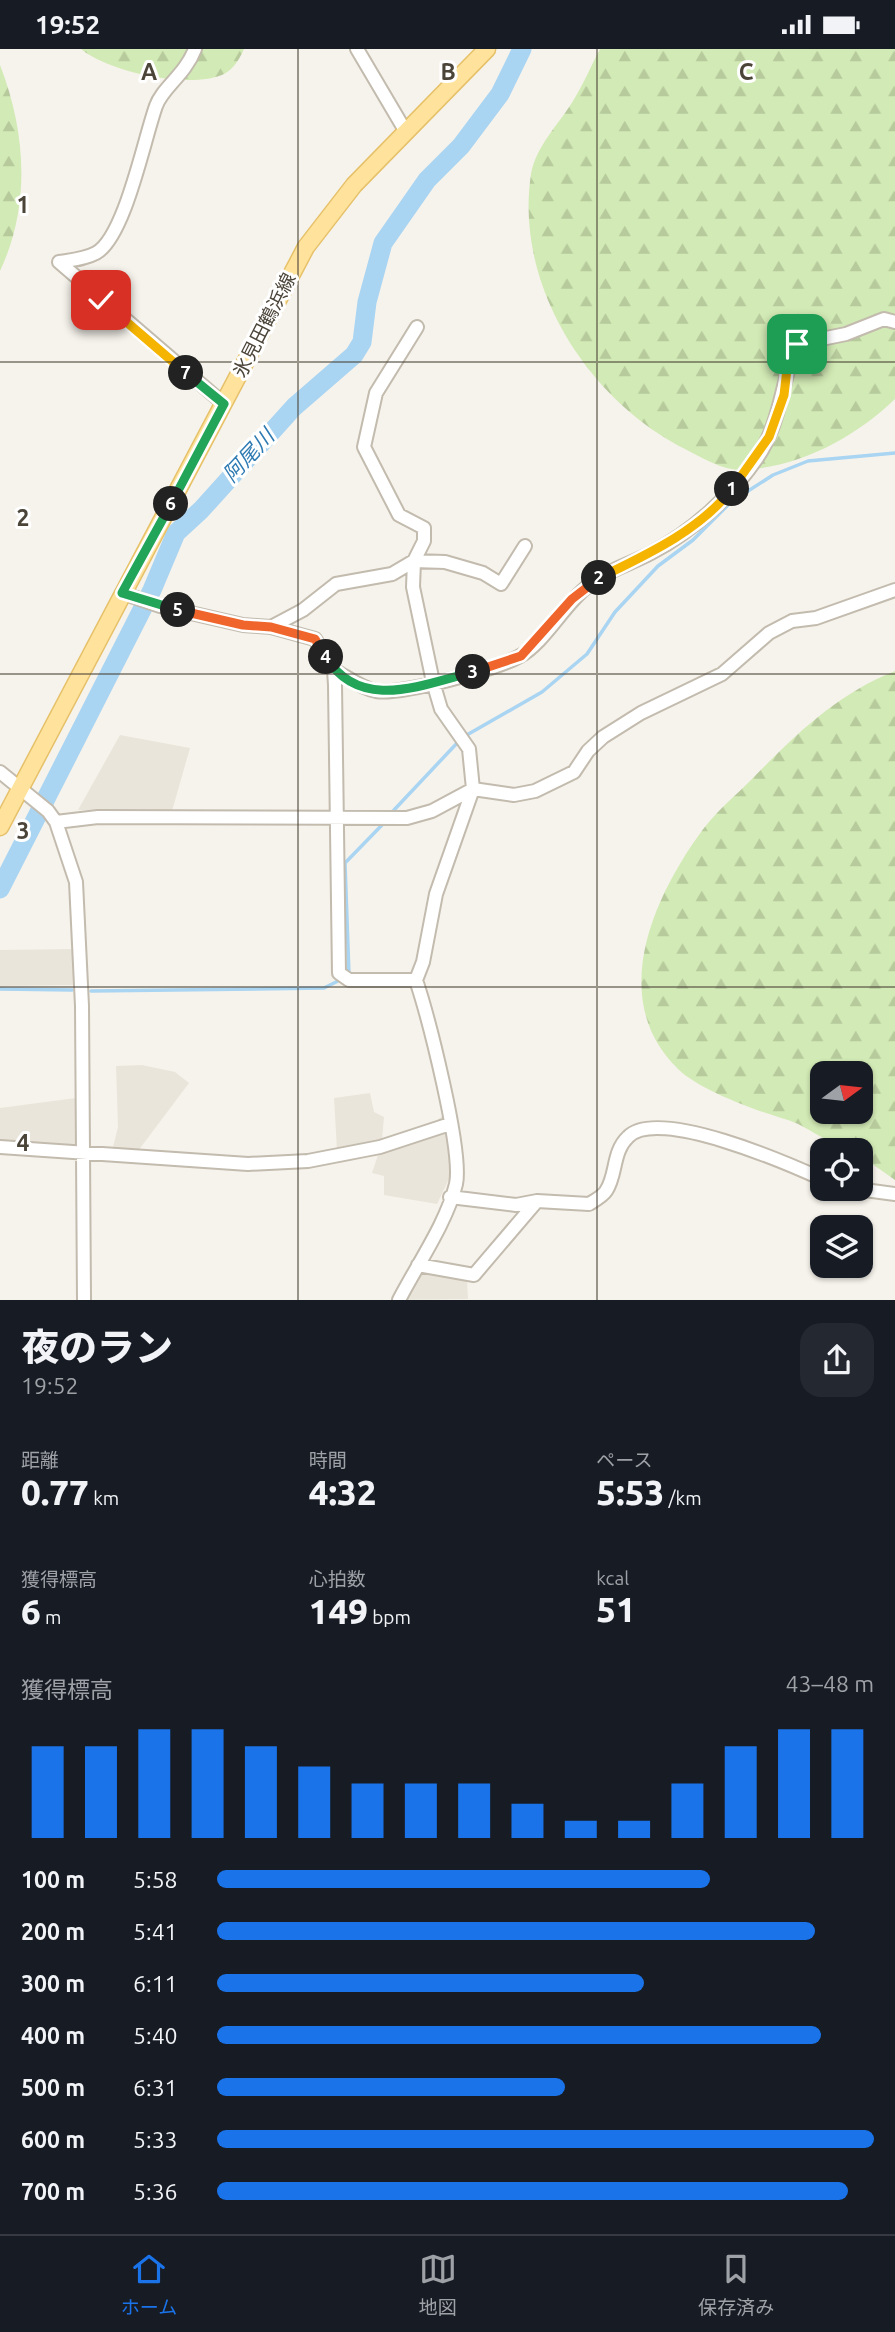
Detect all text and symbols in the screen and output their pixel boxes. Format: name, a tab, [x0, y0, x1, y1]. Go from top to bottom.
text: 19:52	[35, 10, 100, 39]
text: A	[141, 59, 157, 84]
text: B	[440, 59, 456, 84]
text: C	[739, 59, 754, 84]
text: 1	[17, 192, 29, 217]
street label: 氷見田鶴浜線	[228, 269, 300, 381]
pin	[71, 270, 131, 330]
icon: check	[82, 281, 120, 319]
pin	[767, 314, 827, 374]
icon: arrive	[778, 325, 816, 363]
pin: 7	[168, 355, 204, 391]
text: 7	[180, 361, 191, 383]
water label: 阿尾川	[218, 422, 280, 486]
pin: 1	[714, 471, 750, 507]
text: 1	[726, 477, 737, 499]
pin: 6	[154, 487, 188, 521]
text: 6	[165, 492, 176, 514]
text: 2	[17, 505, 29, 530]
pin: 2	[582, 561, 616, 595]
text: 2	[593, 566, 604, 588]
pin: 5	[160, 593, 196, 627]
text: 5	[172, 598, 183, 620]
pin: 4	[308, 639, 344, 675]
text: 4	[320, 645, 331, 667]
pin: 3	[456, 655, 490, 689]
text: 3	[467, 660, 478, 682]
text: 3	[17, 818, 29, 843]
north arrow	[810, 1061, 873, 1123]
map controls	[810, 1061, 873, 1278]
text: 4	[17, 1130, 30, 1155]
button: locate	[810, 1138, 873, 1201]
button: layers	[810, 1215, 873, 1278]
button: share	[800, 1323, 874, 1397]
text: 夜のラン	[21, 1326, 173, 1368]
text: 19:52	[21, 1373, 79, 1398]
text: 距離	[21, 1449, 59, 1471]
text: 時間	[309, 1449, 347, 1471]
text: ペース	[596, 1449, 652, 1471]
text: 0.77	[21, 1472, 89, 1512]
text: 4:32	[309, 1472, 377, 1512]
text: 5:53	[596, 1472, 664, 1512]
text: km	[89, 1487, 119, 1509]
text: /km	[664, 1487, 702, 1509]
text: kcal	[596, 1567, 629, 1589]
text: 獲得標高	[21, 1568, 97, 1590]
text: 心拍数	[309, 1568, 366, 1590]
text: 51	[596, 1589, 636, 1629]
text: 6	[21, 1591, 41, 1631]
text: 149	[309, 1591, 368, 1631]
text: m	[41, 1606, 62, 1628]
text: bpm	[368, 1606, 411, 1628]
text: 43–48 m	[786, 1671, 874, 1696]
text: 獲得標高	[21, 1677, 113, 1702]
text: 100 m	[21, 1867, 85, 1892]
text: 5:58	[133, 1867, 178, 1892]
text: 200 m	[21, 1919, 85, 1944]
text: 5:41	[133, 1919, 178, 1944]
text: 300 m	[21, 1971, 85, 1996]
text: 6:11	[133, 1971, 178, 1996]
text: 400 m	[21, 2023, 85, 2048]
text: 5:40	[133, 2023, 178, 2048]
text: 500 m	[21, 2075, 85, 2100]
text: 6:31	[133, 2075, 178, 2100]
text: 600 m	[21, 2127, 85, 2152]
text: 5:33	[133, 2127, 178, 2152]
text: 700 m	[21, 2179, 85, 2204]
text: 5:36	[133, 2179, 178, 2204]
tab: ホーム	[121, 2250, 177, 2319]
tab: 地図	[419, 2250, 457, 2319]
tab: 保存済み	[698, 2250, 774, 2319]

